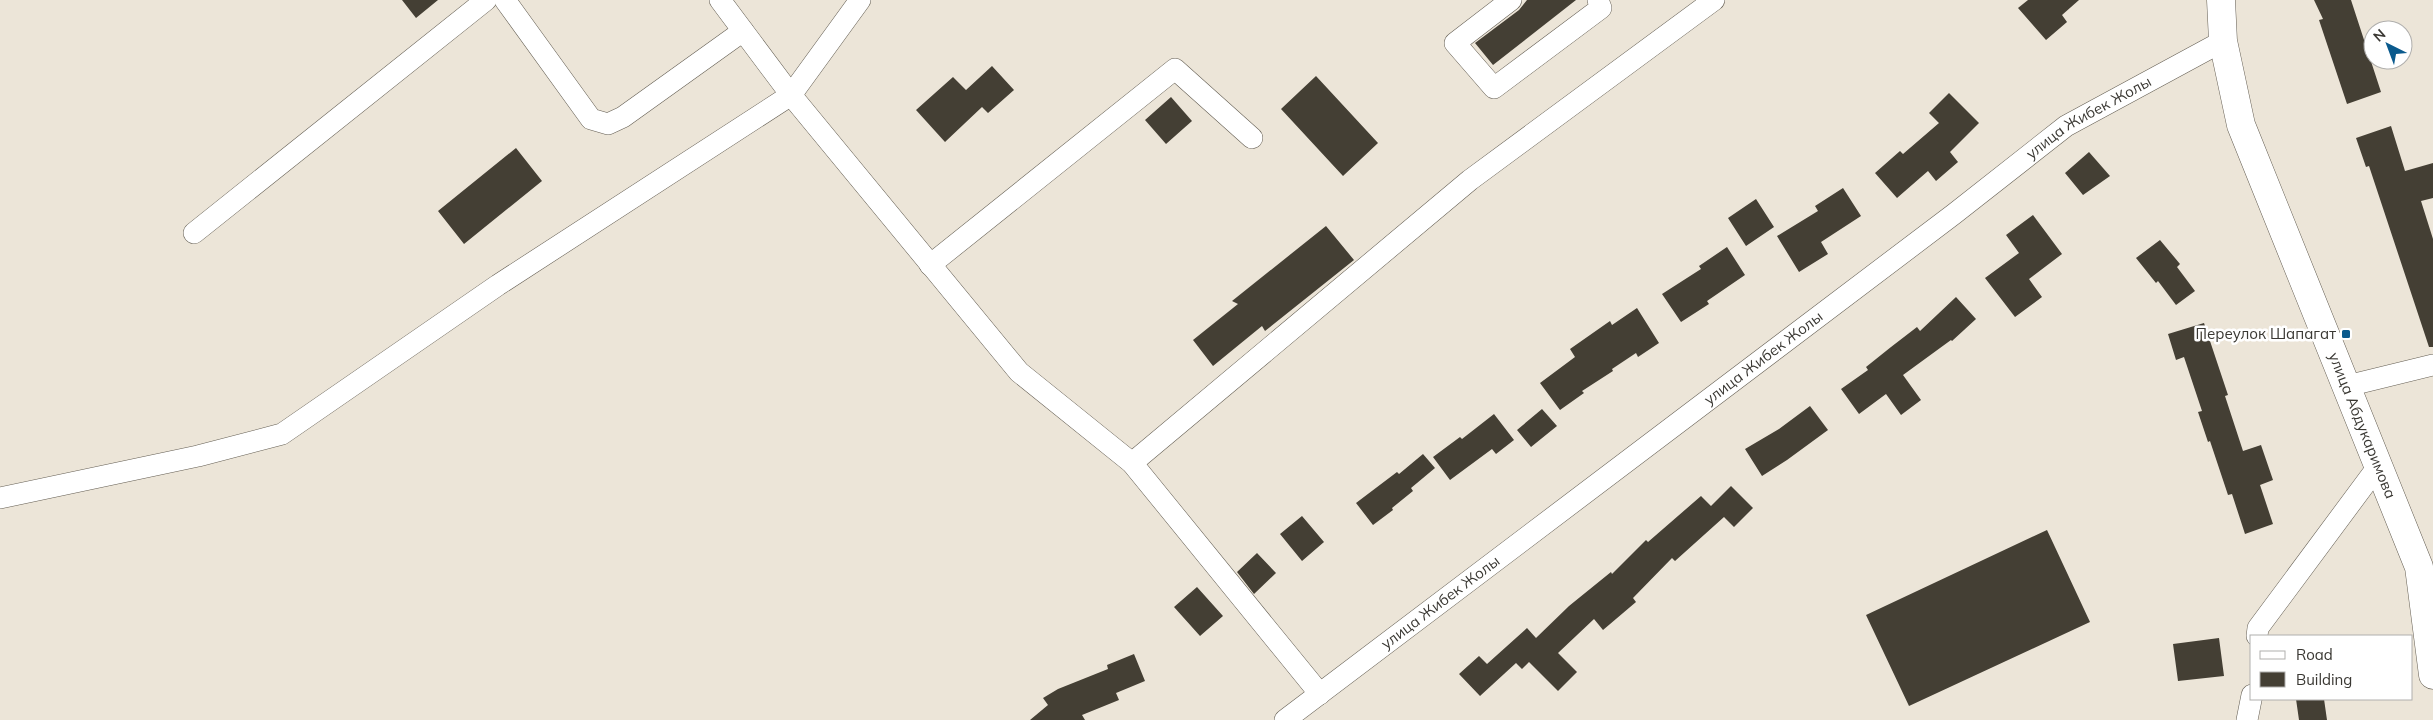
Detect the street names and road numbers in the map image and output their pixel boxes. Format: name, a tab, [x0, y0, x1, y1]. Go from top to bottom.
street label: улица Жибек Жолы	[2022, 72, 2155, 163]
street label: улица Жибек Жолы	[1700, 307, 1826, 409]
street label: улица Абдукаримова	[2325, 349, 2400, 501]
street label: улица Жибек Жолы	[1377, 551, 1503, 653]

